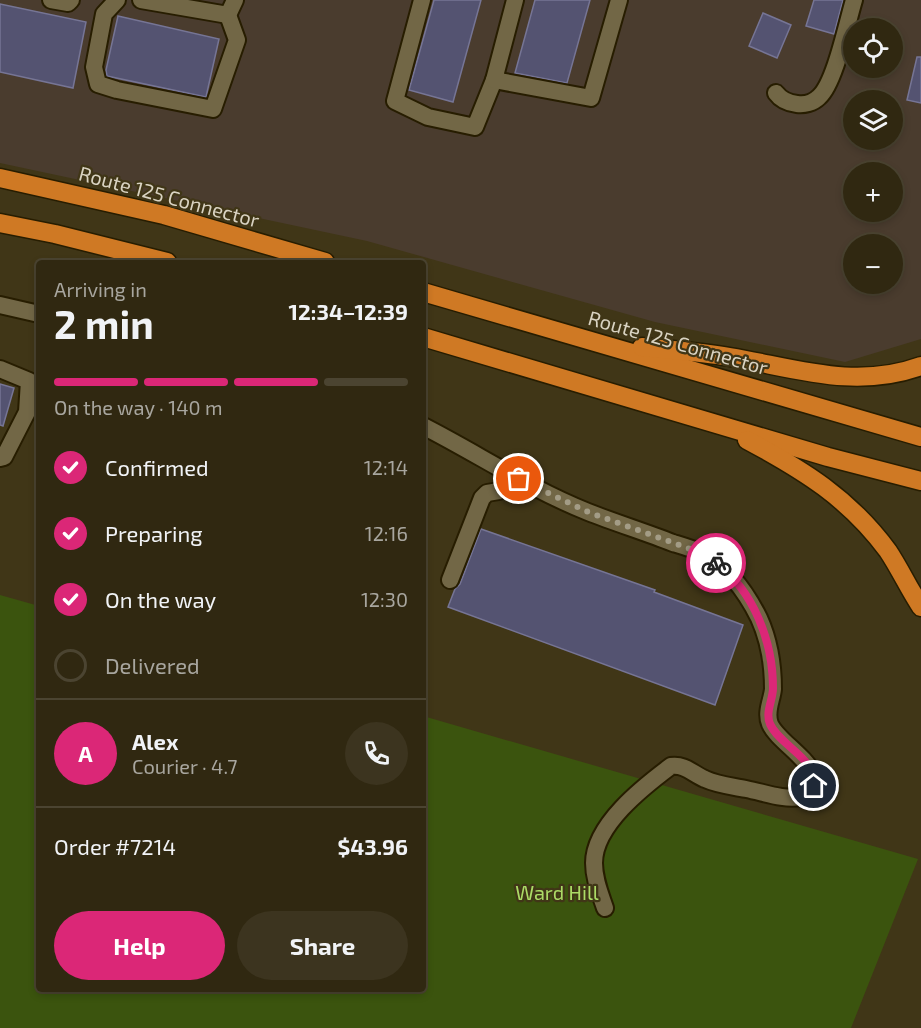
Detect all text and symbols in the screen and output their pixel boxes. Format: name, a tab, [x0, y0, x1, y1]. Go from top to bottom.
map controls	[843, 18, 903, 294]
button: locate	[843, 18, 903, 78]
button: layers	[843, 90, 903, 150]
street label: Route 125 Connector	[76, 160, 262, 232]
button: +	[843, 162, 903, 222]
button: −	[843, 234, 903, 294]
text: Arriving in	[54, 277, 147, 301]
text: 12:34–12:39	[289, 298, 408, 324]
text: 2 min	[54, 300, 154, 347]
street label: Route 125 Connector	[586, 305, 771, 379]
text: On the way · 140 m	[54, 395, 223, 419]
icon: check	[54, 451, 87, 484]
pin	[493, 453, 544, 504]
text: Confirmed	[105, 454, 209, 480]
text: 12:14	[364, 455, 408, 479]
icon: bag	[502, 462, 535, 495]
icon: check	[54, 517, 87, 550]
text: Preparing	[105, 520, 203, 546]
text: 12:16	[365, 521, 408, 545]
courier	[686, 533, 746, 593]
icon: bike	[700, 547, 733, 580]
icon: check	[54, 583, 87, 616]
text: On the way	[105, 586, 216, 612]
text: 12:30	[361, 587, 408, 611]
text: Delivered	[105, 652, 200, 678]
button: phone	[345, 722, 408, 785]
text: Alex	[132, 728, 178, 754]
text: A	[78, 740, 93, 766]
text: Courier · 4.7	[132, 754, 238, 778]
pin	[788, 760, 839, 811]
icon: home	[797, 769, 830, 802]
text: Order #7214	[54, 833, 176, 859]
text: $43.96	[337, 833, 408, 859]
park label: Ward Hill	[515, 880, 599, 904]
button: Help	[54, 911, 225, 980]
button: Share	[237, 911, 408, 980]

